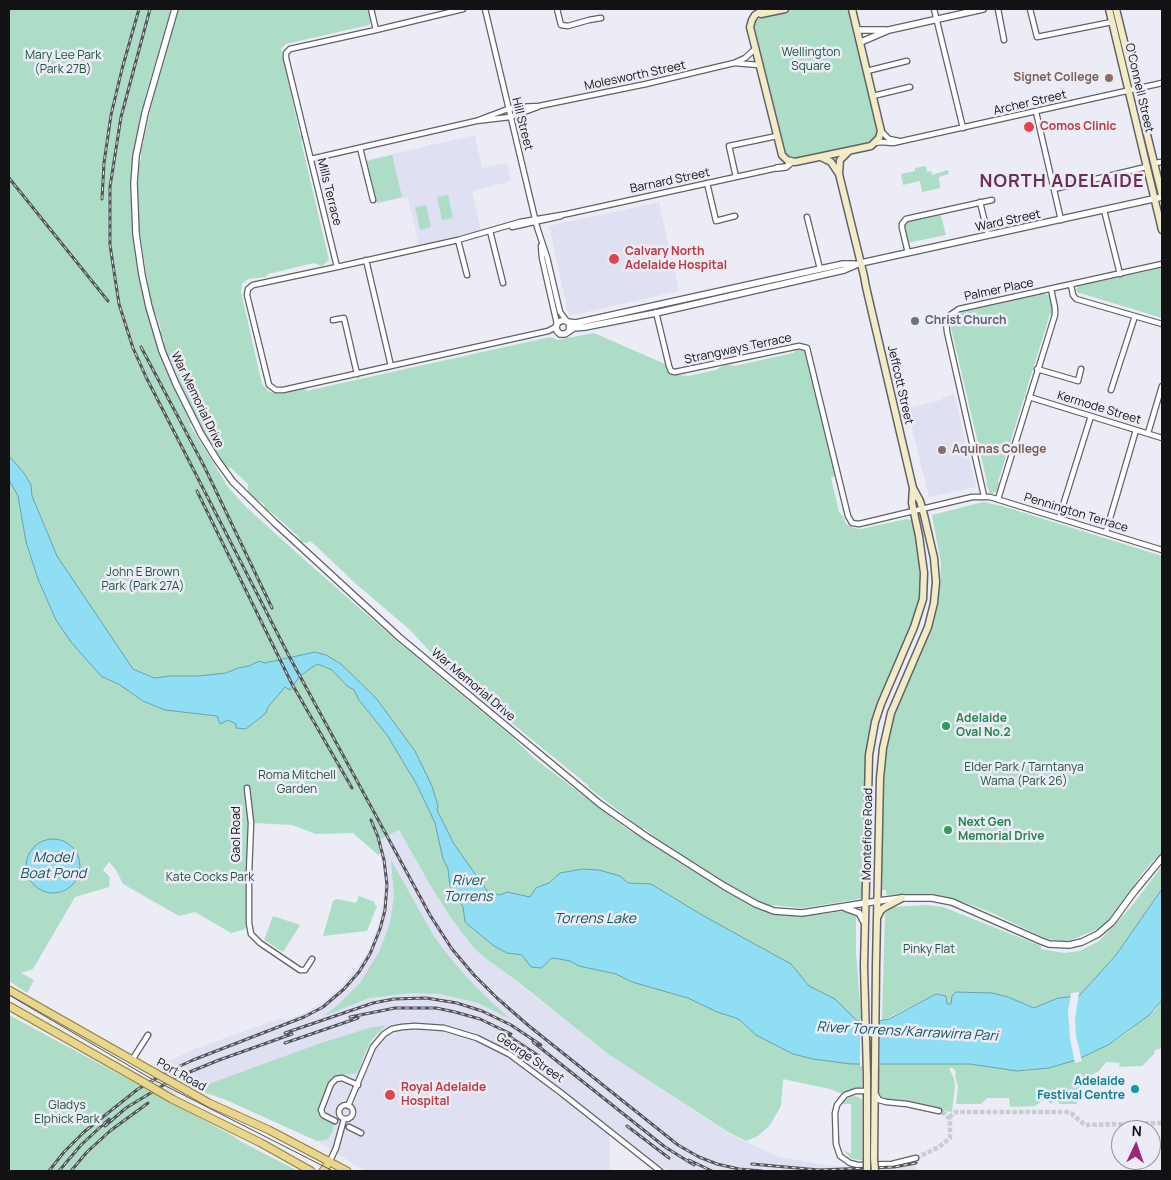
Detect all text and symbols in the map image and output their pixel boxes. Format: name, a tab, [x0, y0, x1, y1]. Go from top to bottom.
street label: O'Connell Street	[1122, 42, 1156, 134]
park label: Wellington Square	[782, 46, 840, 74]
park label: Mary Lee Park (Park 27B)	[25, 49, 101, 77]
street label: Molesworth Street	[583, 58, 687, 94]
place label: Signet College	[1013, 71, 1099, 85]
marker: Signet College	[1103, 72, 1115, 84]
street label: Archer Street	[992, 88, 1068, 118]
street label: Hill Street	[508, 96, 536, 152]
marker: Comos Clinic	[1022, 120, 1036, 134]
place label: Comos Clinic	[1040, 120, 1117, 134]
street label: Mills Terrace	[314, 157, 344, 227]
street label: Barnard Street	[629, 166, 711, 196]
district label: NORTH ADELAIDE	[978, 171, 1146, 193]
street label: Ward Street	[974, 207, 1042, 235]
place label: Calvary North Adelaide Hospital	[625, 245, 727, 273]
marker: Calvary North Adelaide Hospital	[607, 252, 621, 266]
street label: Palmer Place	[963, 276, 1035, 304]
place label: Christ Church	[925, 314, 1007, 328]
marker: Christ Church	[909, 315, 921, 327]
street label: Strangways Terrace	[683, 331, 793, 367]
street label: Jeffcott Street	[884, 344, 916, 426]
street label: War Memorial Drive	[167, 350, 227, 450]
street label: Kermode Street	[1055, 388, 1143, 428]
place label: Aquinas College	[952, 443, 1046, 457]
marker: Aquinas College	[936, 444, 948, 456]
street label: Pennington Terrace	[1022, 490, 1130, 536]
park label: John E Brown Park (Park 27A)	[102, 566, 184, 594]
street label: War Memorial Drive	[428, 646, 518, 724]
place label: Adelaide Oval No.2	[956, 712, 1011, 740]
marker: Adelaide Oval No.2	[940, 720, 952, 732]
park label: Elder Park / Tarntanya Wama (Park 26)	[964, 761, 1084, 789]
park label: Roma Mitchell Garden	[258, 769, 336, 797]
street label: Montefiore Road	[860, 788, 876, 880]
street label: Gaol Road	[230, 806, 244, 862]
place label: Next Gen Memorial Drive	[958, 816, 1044, 844]
marker: Next Gen Memorial Drive	[942, 824, 954, 836]
water label: Model Boat Pond	[20, 850, 86, 882]
park label: Kate Cocks Park	[166, 871, 254, 885]
water label: River Torrens	[443, 873, 493, 906]
water label: Torrens Lake	[554, 911, 636, 927]
park label: Pinky Flat	[903, 943, 955, 957]
water label: River Torrens/Karrawirra Pari	[816, 1019, 998, 1045]
street label: George Street	[493, 1030, 567, 1086]
street label: Port Road	[154, 1056, 208, 1094]
place label: Adelaide Festival Centre	[1037, 1075, 1125, 1103]
place label: Royal Adelaide Hospital	[401, 1081, 486, 1109]
marker: Adelaide Festival Centre	[1129, 1083, 1141, 1095]
marker: Royal Adelaide Hospital	[383, 1088, 397, 1102]
park label: Gladys Elphick Park	[34, 1099, 100, 1127]
north arrow	[1111, 1120, 1161, 1170]
text: N	[1131, 1121, 1142, 1140]

